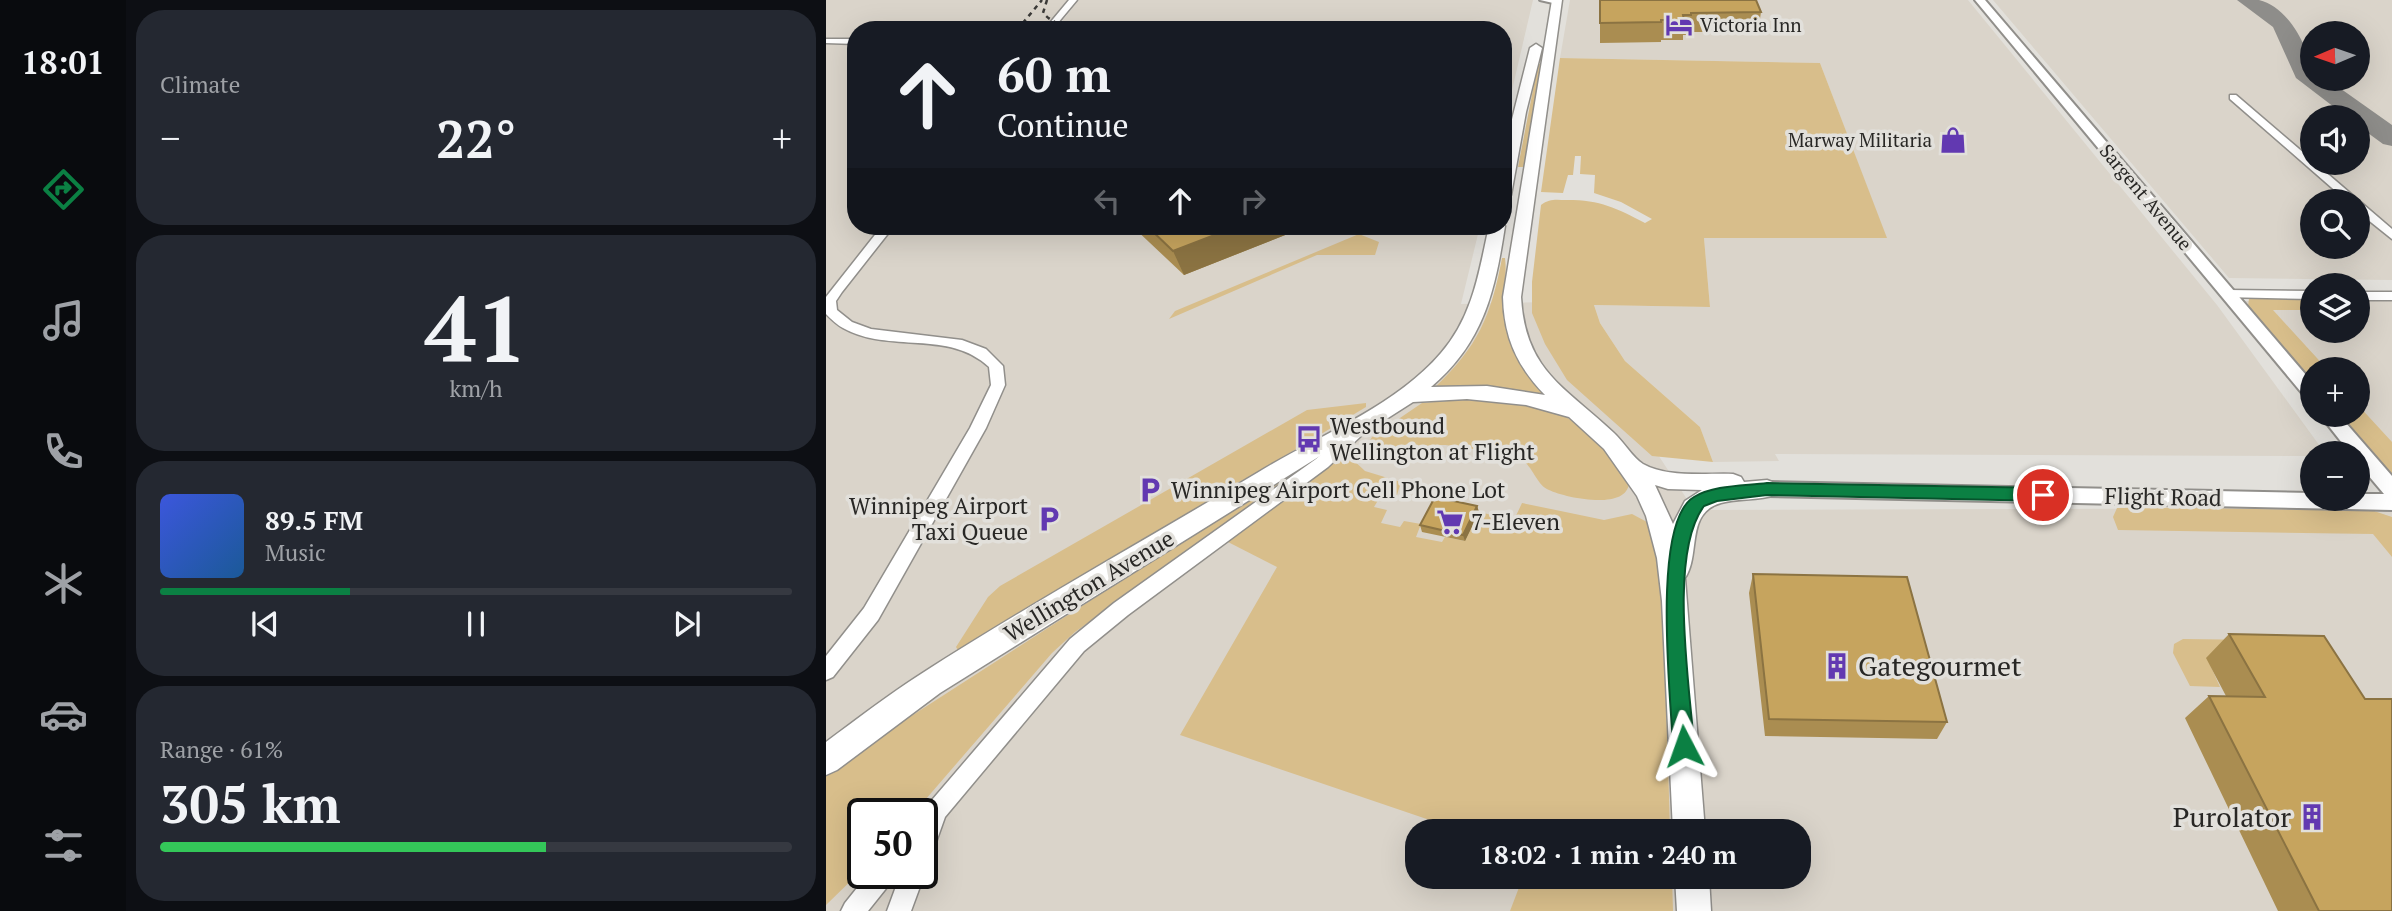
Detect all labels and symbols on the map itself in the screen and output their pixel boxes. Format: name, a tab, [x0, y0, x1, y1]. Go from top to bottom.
hotel icon: Victoria Inn	[1664, 10, 1694, 40]
place label: Victoria Inn	[1700, 12, 1802, 37]
north arrow	[2300, 21, 2370, 91]
shop icon: Marway Militaria	[1938, 125, 1968, 155]
place label: Marway Militaria	[1788, 127, 1932, 152]
street label: Sargent Avenue	[2095, 138, 2198, 255]
place label: Westbound Wellington at Flight	[1330, 410, 1535, 467]
bus stop icon: Westbound Wellington at Flight	[1294, 424, 1324, 454]
pin	[2013, 465, 2073, 525]
place label: Winnipeg Airport Cell Phone Lot	[1171, 474, 1506, 505]
parking icon: Winnipeg Airport Cell Phone Lot	[1135, 475, 1165, 505]
street label: Flight Road	[2104, 480, 2222, 513]
place label: Winnipeg Airport Taxi Queue	[849, 490, 1028, 547]
parking icon: Winnipeg Airport Taxi Queue	[1034, 504, 1064, 534]
place label: 7-Eleven	[1471, 506, 1560, 537]
supermarket icon: 7-Eleven	[1435, 507, 1465, 537]
street label: Wellington Avenue	[998, 522, 1180, 649]
place label: Gategourmet	[1858, 647, 2022, 684]
building icon: Gategourmet	[1822, 651, 1852, 681]
position arrow	[1647, 709, 1721, 783]
speed limit sign: 50	[847, 798, 938, 889]
place label: Purolator	[2173, 798, 2291, 835]
building icon: Purolator	[2297, 802, 2327, 832]

